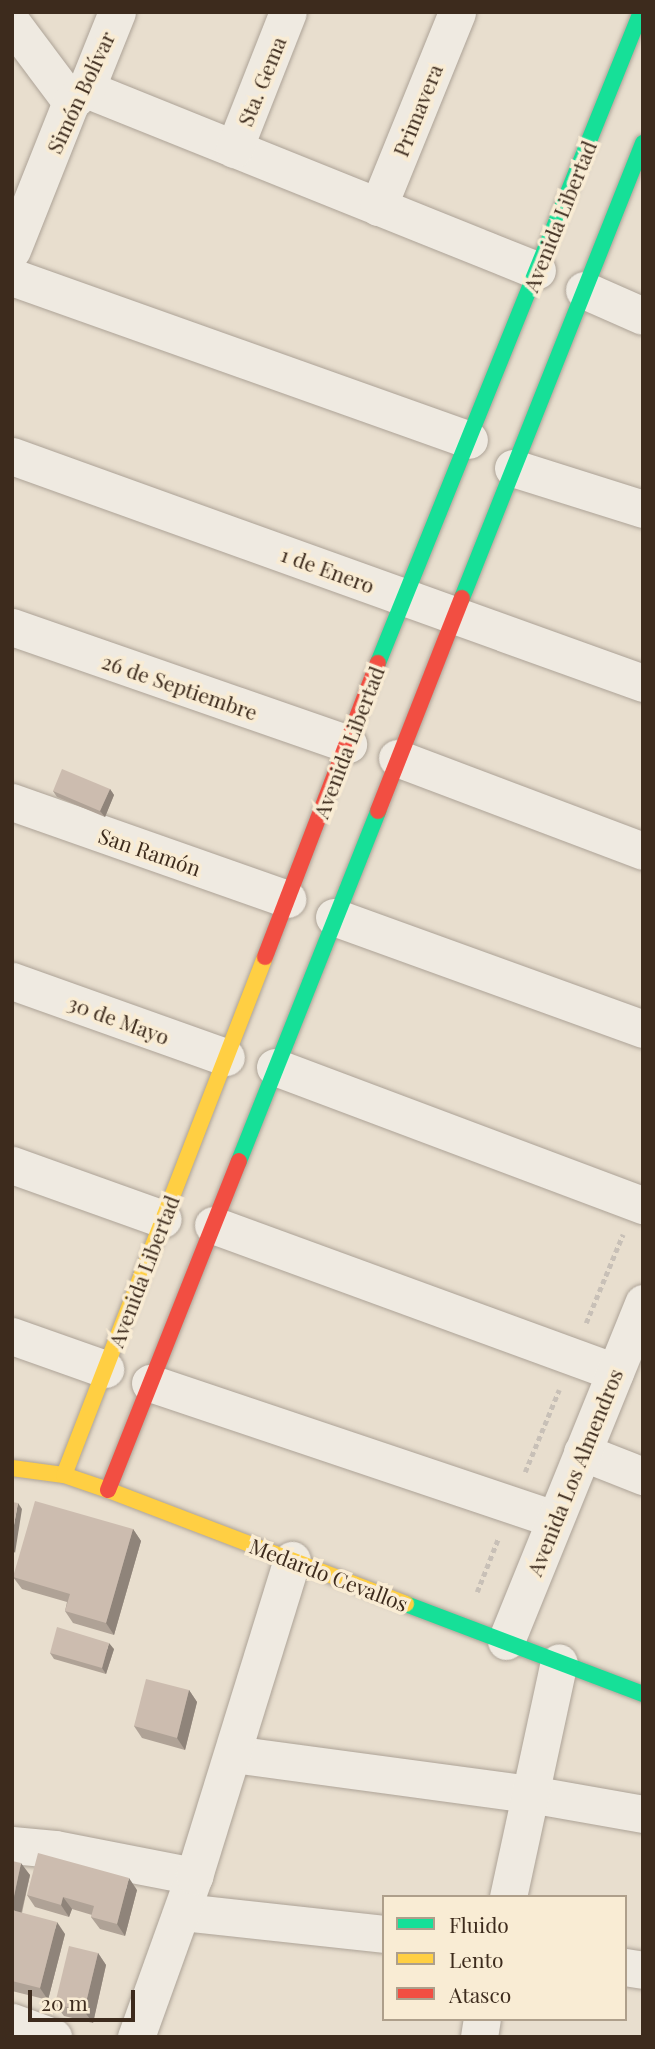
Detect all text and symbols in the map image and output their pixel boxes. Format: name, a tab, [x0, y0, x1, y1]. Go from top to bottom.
street label: Simón Bolívar	[41, 27, 119, 157]
street label: Sta. Gema	[232, 33, 290, 129]
street label: Primavera	[387, 60, 447, 160]
street label: Avenida Libertad	[517, 137, 601, 295]
street label: 1 de Enero	[278, 540, 378, 598]
street label: 26 de Septiembre	[99, 648, 261, 724]
street label: Avenida Libertad	[307, 662, 389, 822]
street label: San Ramón	[96, 822, 204, 880]
street label: 30 de Mayo	[65, 989, 173, 1049]
street label: Avenida Libertad	[102, 1191, 184, 1351]
street label: Avenida Los Almendros	[521, 1364, 627, 1580]
street label: Medardo Cevallos	[246, 1532, 412, 1616]
legend	[382, 1895, 627, 2021]
text: Fluido	[449, 1910, 509, 1938]
text: Lento	[449, 1945, 503, 1973]
scale bar	[32, 1976, 138, 2020]
text: Atasco	[449, 1980, 511, 2008]
text: 20 m	[41, 1988, 88, 2016]

